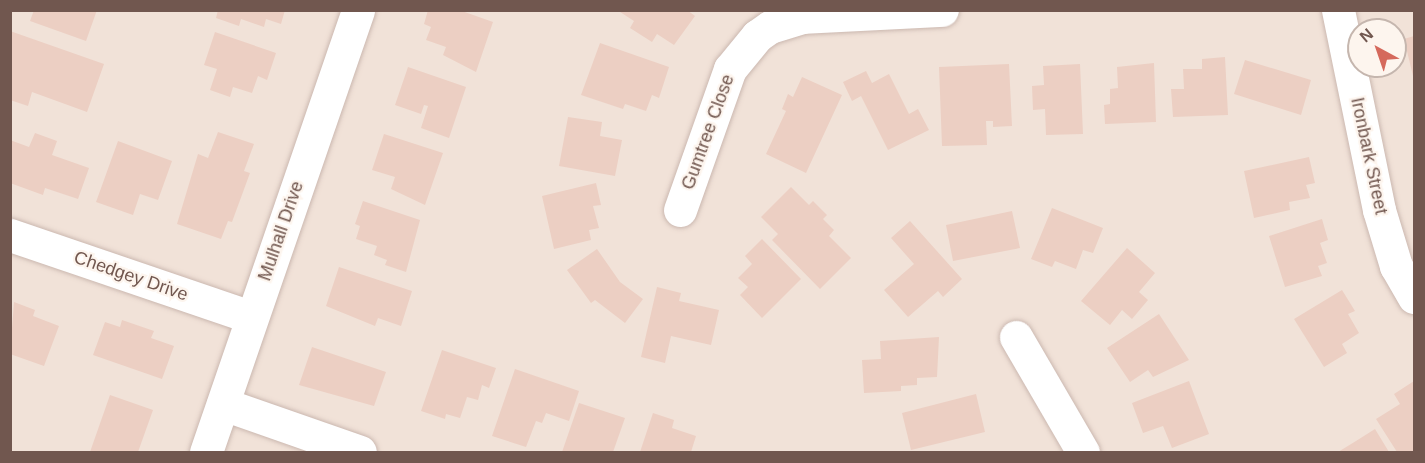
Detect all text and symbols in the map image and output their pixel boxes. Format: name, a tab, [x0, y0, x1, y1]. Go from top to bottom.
north arrow	[1347, 18, 1407, 78]
text: N	[1357, 25, 1376, 46]
street label: Gumtree Close	[677, 71, 739, 193]
street label: Ironbark Street	[1346, 96, 1392, 216]
street label: Mulhall Drive	[254, 178, 308, 284]
street label: Chedgey Drive	[71, 246, 191, 306]

